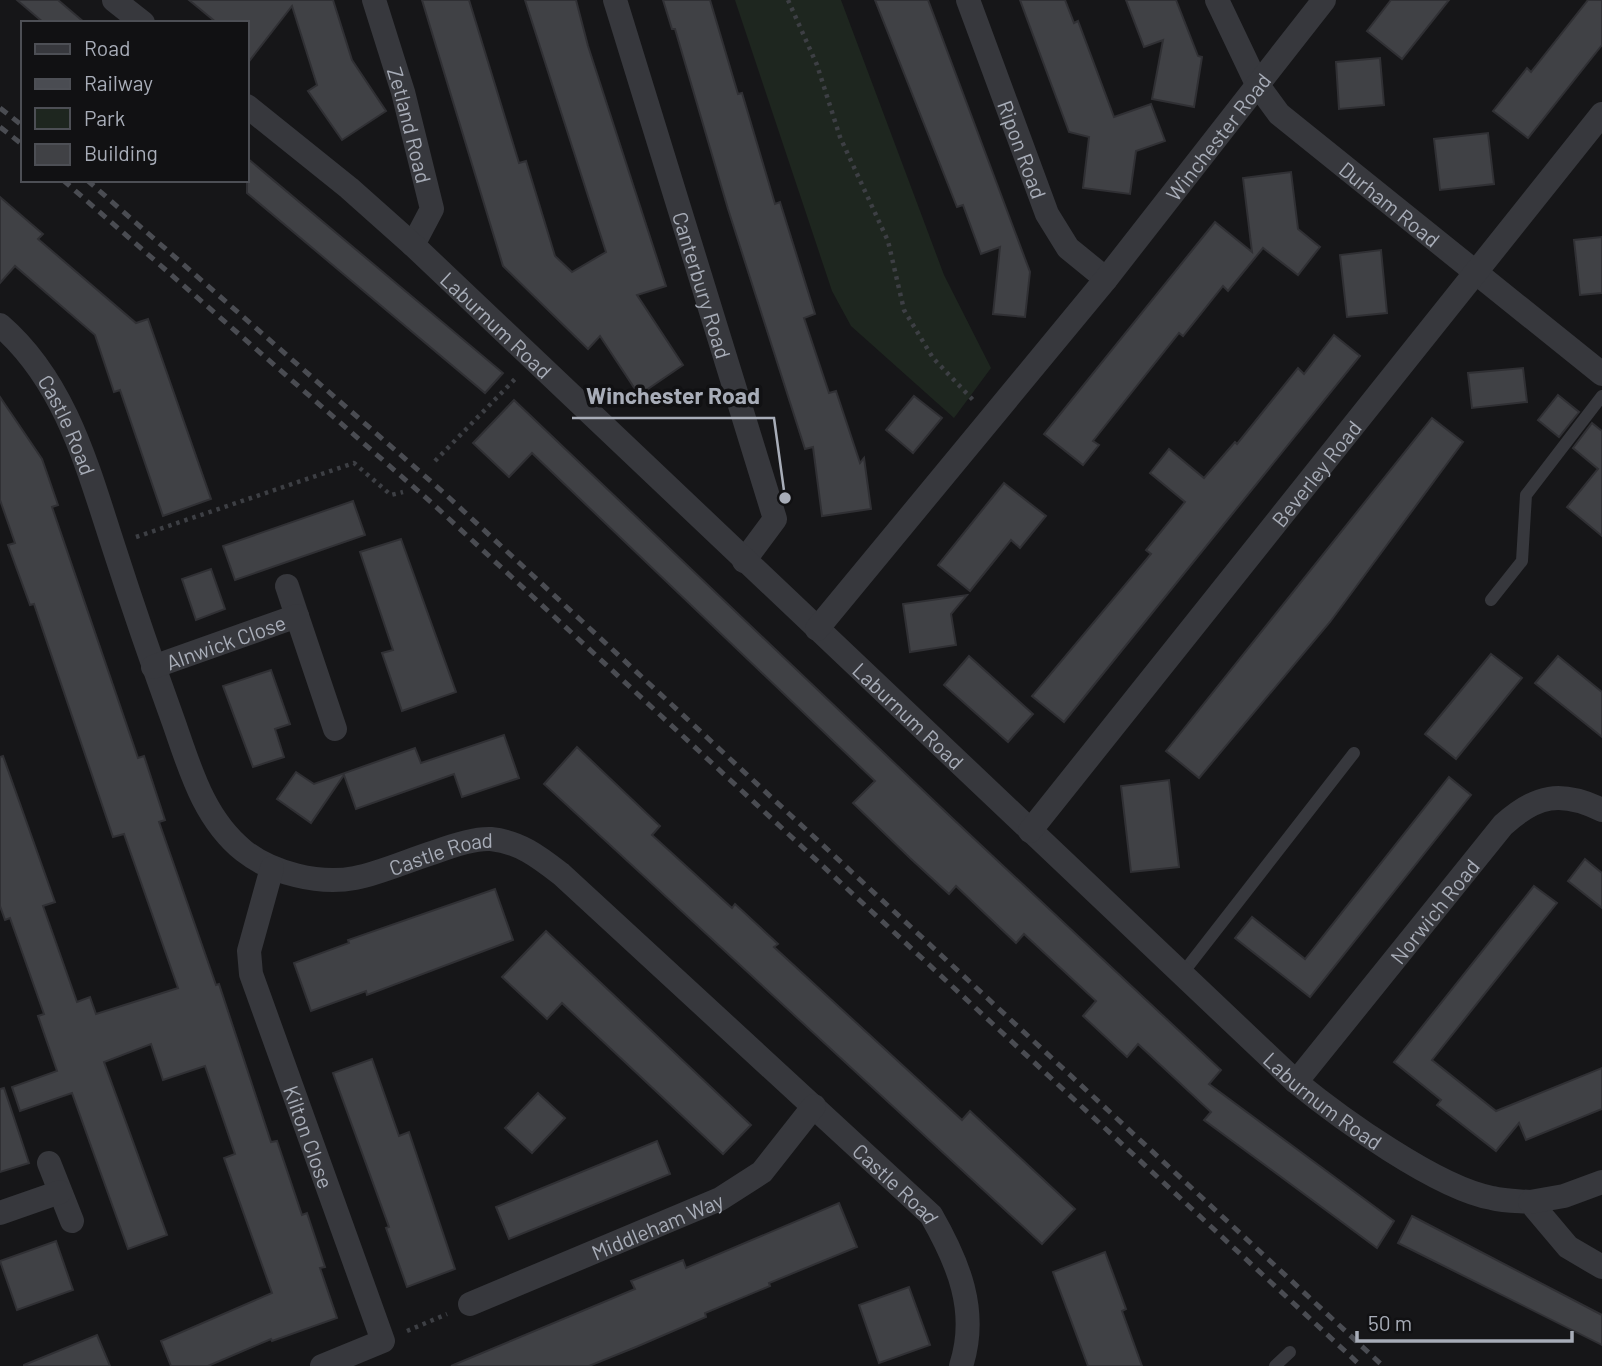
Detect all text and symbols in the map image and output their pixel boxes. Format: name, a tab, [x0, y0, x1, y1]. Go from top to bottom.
legend	[21, 21, 248, 182]
text: Road	[84, 35, 130, 60]
street label: Zetland Road	[383, 63, 438, 185]
street label: Winchester Road	[1160, 67, 1275, 205]
text: Railway	[84, 70, 153, 95]
street label: Ripon Road	[993, 96, 1053, 202]
text: Park	[84, 105, 125, 130]
text: Building	[84, 140, 158, 165]
street label: Durham Road	[1335, 156, 1445, 251]
street label: Canterbury Road	[668, 208, 737, 361]
street label: Laburnum Road	[436, 266, 558, 383]
street label: Castle Road	[34, 370, 102, 478]
callout: Winchester Road	[572, 374, 774, 418]
text: Winchester Road	[586, 381, 760, 409]
street label: Beverley Road	[1266, 415, 1366, 531]
street label: Alnwick Close	[162, 609, 289, 674]
street label: Laburnum Road	[848, 657, 970, 774]
street label: Castle Road	[385, 826, 493, 880]
street label: Norwich Road	[1384, 853, 1484, 968]
street label: Laburnum Road	[1259, 1046, 1387, 1154]
street label: Kilton Close	[279, 1082, 339, 1192]
street label: Castle Road	[848, 1138, 945, 1227]
street label: Middleham Way	[587, 1186, 727, 1264]
scale bar	[1357, 1300, 1572, 1344]
text: 50 m	[1368, 1310, 1412, 1335]

